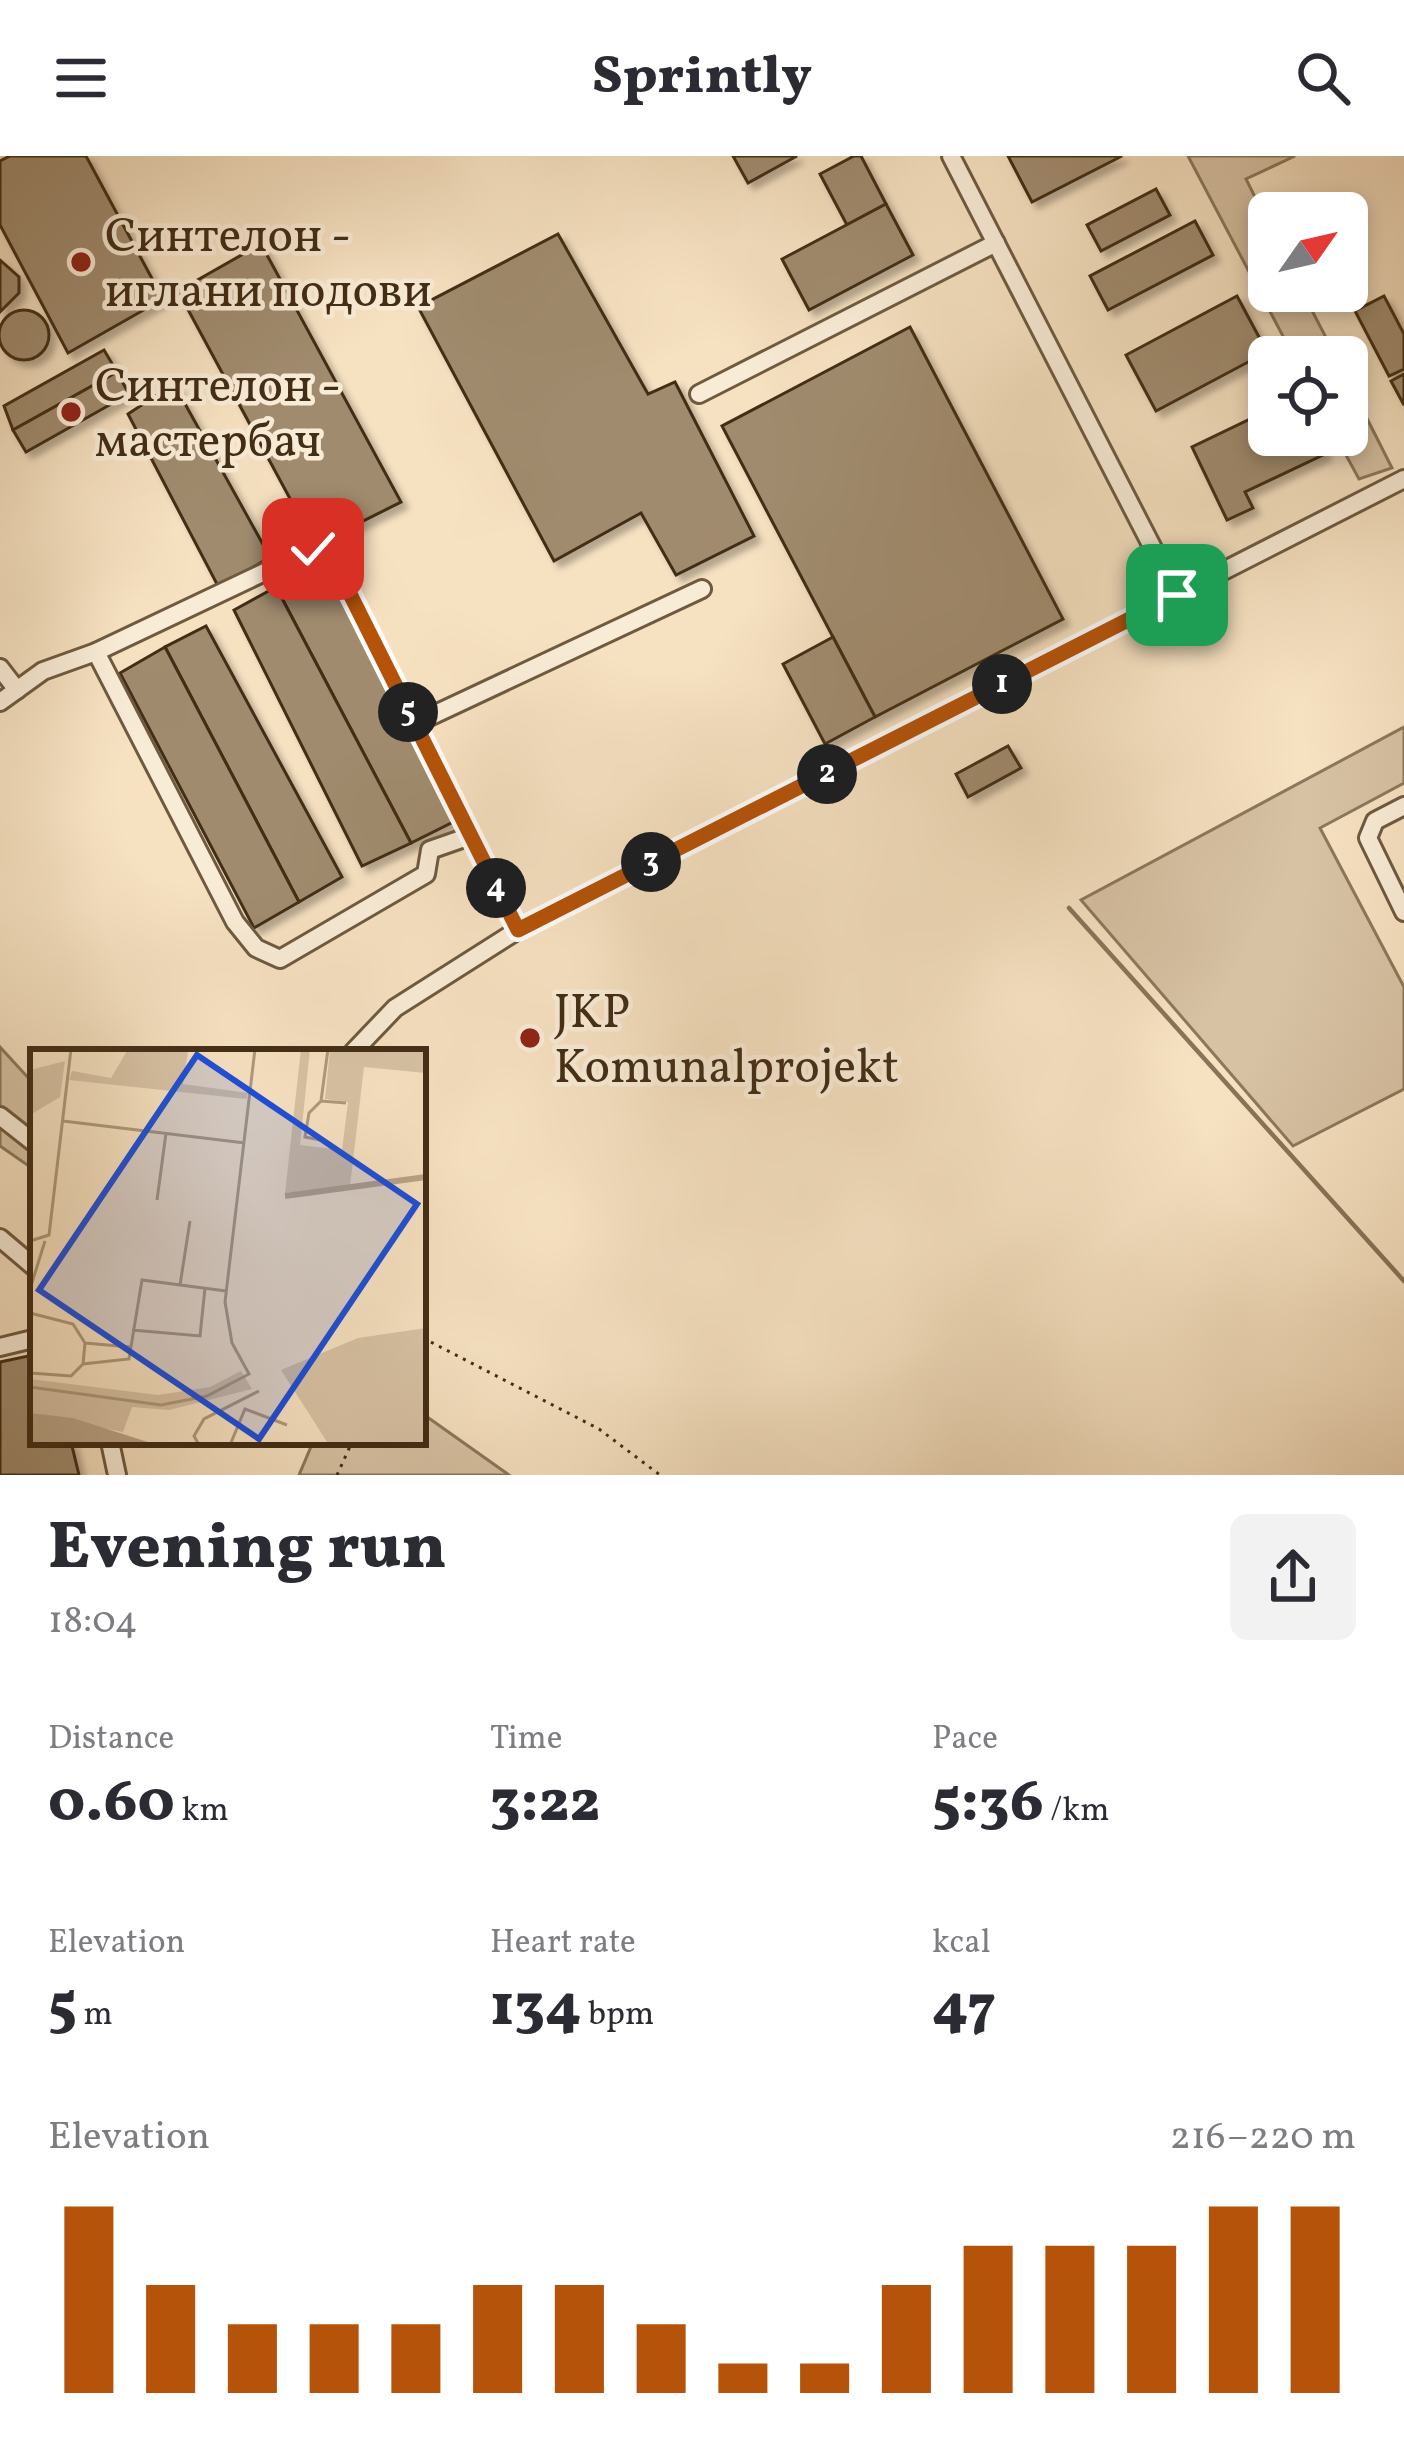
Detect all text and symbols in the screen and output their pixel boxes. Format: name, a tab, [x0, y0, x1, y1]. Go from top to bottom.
text: Sprintly	[592, 41, 812, 116]
icon: menu	[48, 45, 114, 111]
icon: search	[1290, 45, 1356, 111]
north arrow	[1248, 192, 1368, 312]
map controls	[1248, 192, 1368, 456]
place label: Синтелон - иглани подови	[105, 205, 432, 327]
marker: Синтелон - иглани подови	[68, 249, 94, 275]
button: locate	[1248, 336, 1368, 456]
place label: Синтелон - мастербач	[95, 355, 341, 477]
marker: Синтелон - мастербач	[58, 399, 84, 425]
pin	[262, 498, 364, 600]
icon: check	[280, 516, 346, 582]
pin	[1126, 544, 1228, 646]
icon: arrive	[1144, 562, 1210, 628]
pin: 1	[972, 654, 1032, 714]
text: 1	[995, 661, 1009, 707]
pin: 5	[378, 682, 438, 742]
text: 5	[400, 689, 416, 735]
pin: 2	[797, 744, 857, 804]
text: 2	[818, 751, 836, 797]
pin: 3	[621, 832, 681, 892]
text: 3	[643, 839, 659, 885]
pin: 4	[466, 858, 526, 918]
text: 4	[486, 865, 506, 911]
place label: JKP Komunalprojekt	[554, 981, 899, 1103]
marker: JKP Komunalprojekt	[517, 1025, 543, 1051]
inset map	[30, 1049, 426, 1445]
text: Evening run	[48, 1504, 447, 1596]
button: share	[1230, 1514, 1356, 1640]
text: 18:04	[48, 1595, 138, 1649]
text: Distance	[48, 1717, 174, 1763]
text: Time	[490, 1717, 562, 1763]
text: Pace	[932, 1717, 998, 1763]
text: 0.60	[48, 1763, 175, 1846]
text: 3:22	[490, 1763, 600, 1846]
text: 5:36	[932, 1763, 1044, 1846]
text: km	[175, 1789, 229, 1835]
text: /km	[1044, 1789, 1110, 1835]
text: Elevation	[48, 1921, 185, 1967]
text: Heart rate	[490, 1921, 636, 1967]
text: kcal	[932, 1921, 991, 1967]
text: 5	[48, 1967, 77, 2050]
text: 134	[490, 1967, 581, 2050]
text: 47	[932, 1967, 996, 2050]
text: m	[77, 1993, 113, 2039]
text: bpm	[581, 1993, 654, 2039]
text: Elevation	[48, 2111, 210, 2165]
text: 216–220 m	[1170, 2111, 1356, 2165]

